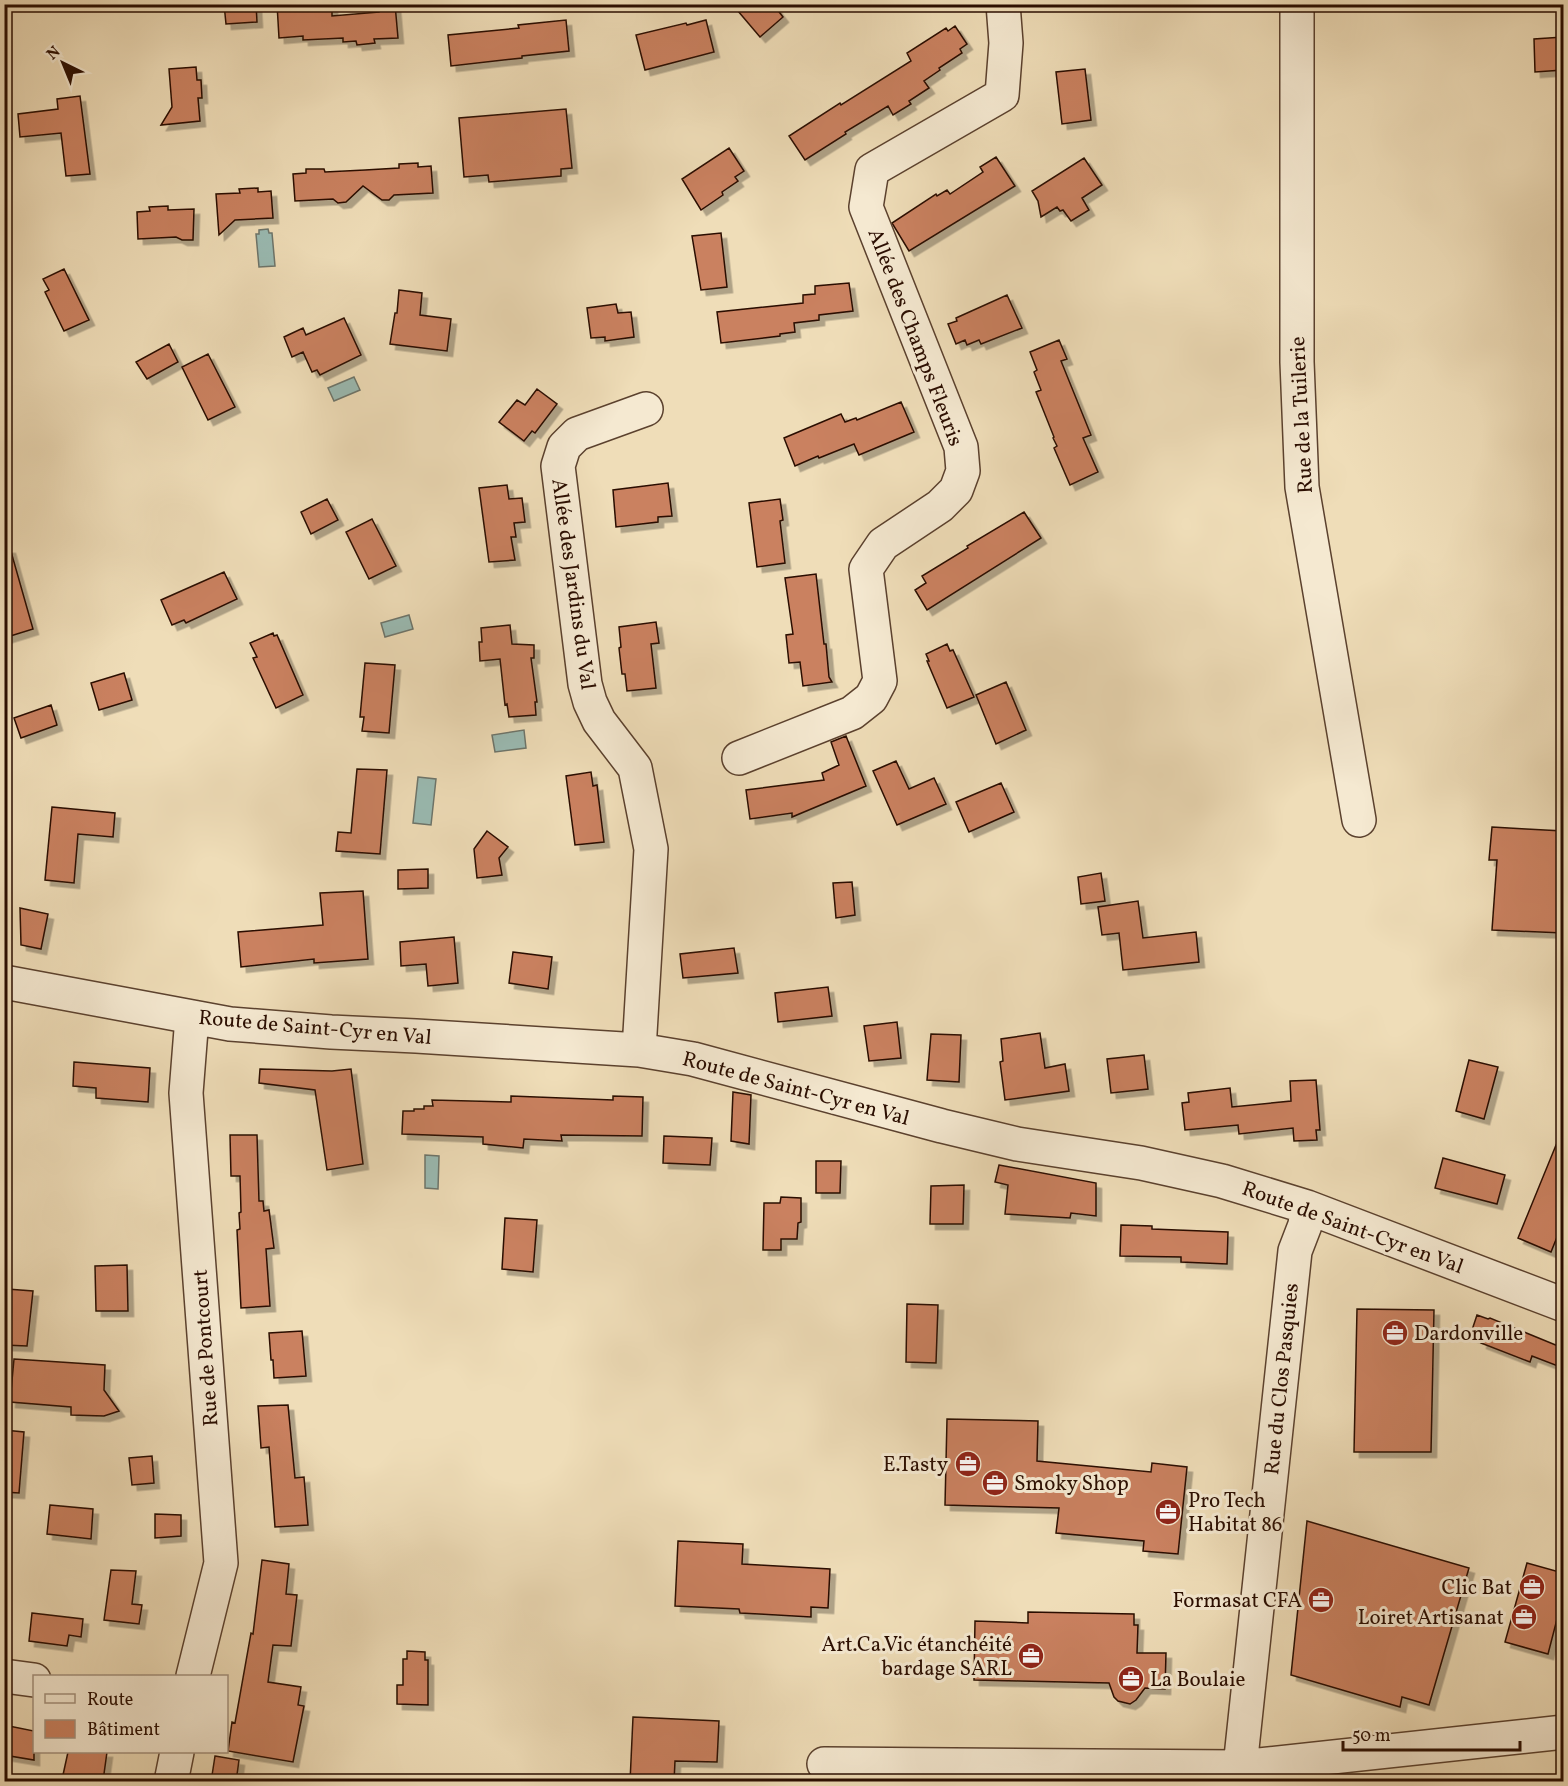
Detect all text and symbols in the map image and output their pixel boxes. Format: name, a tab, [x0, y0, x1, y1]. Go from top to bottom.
north arrow	[33, 33, 93, 93]
text: N	[42, 41, 66, 66]
street label: Allée des Champs Fleuris	[860, 225, 970, 451]
street label: Rue de la Tuilerie	[1284, 336, 1321, 494]
street label: Allée des Jardins du Val	[543, 477, 602, 692]
street label: Route de Saint-Cyr en Val	[197, 1004, 433, 1053]
street label: Route de Saint-Cyr en Val	[679, 1045, 912, 1134]
street label: Route de Saint-Cyr en Val	[1238, 1175, 1467, 1282]
street label: Rue de Pontcourt	[187, 1268, 226, 1428]
street label: Rue du Clos Pasquies	[1258, 1282, 1307, 1477]
office icon: Dardonville	[1380, 1318, 1410, 1348]
place label: Dardonville	[1414, 1320, 1523, 1349]
office icon: E.Tasty	[953, 1449, 983, 1479]
place label: E.Tasty	[883, 1451, 949, 1480]
office icon: Smoky Shop	[980, 1468, 1010, 1498]
place label: Smoky Shop	[1014, 1470, 1129, 1499]
place label: Pro Tech Habitat 86	[1188, 1487, 1282, 1540]
office icon: Pro Tech Habitat 86	[1153, 1497, 1183, 1527]
office icon: Clic Bat	[1517, 1572, 1547, 1602]
place label: Clic Bat	[1442, 1574, 1512, 1603]
office icon: Formasat CFA	[1306, 1585, 1336, 1615]
place label: Formasat CFA	[1173, 1587, 1302, 1616]
office icon: Loiret Artisanat	[1509, 1602, 1539, 1632]
place label: Loiret Artisanat	[1358, 1604, 1504, 1633]
place label: Art.Ca.Vic étanchéité bardage SARL	[822, 1631, 1012, 1684]
office icon: Art.Ca.Vic étanchéité bardage SARL	[1016, 1641, 1046, 1671]
office icon: La Boulaie	[1116, 1664, 1146, 1694]
place label: La Boulaie	[1150, 1666, 1246, 1695]
legend	[33, 1675, 228, 1753]
text: Route	[87, 1688, 133, 1713]
scale bar	[1343, 1714, 1520, 1752]
text: Bâtiment	[87, 1718, 160, 1743]
text: 50 m	[1352, 1724, 1391, 1749]

